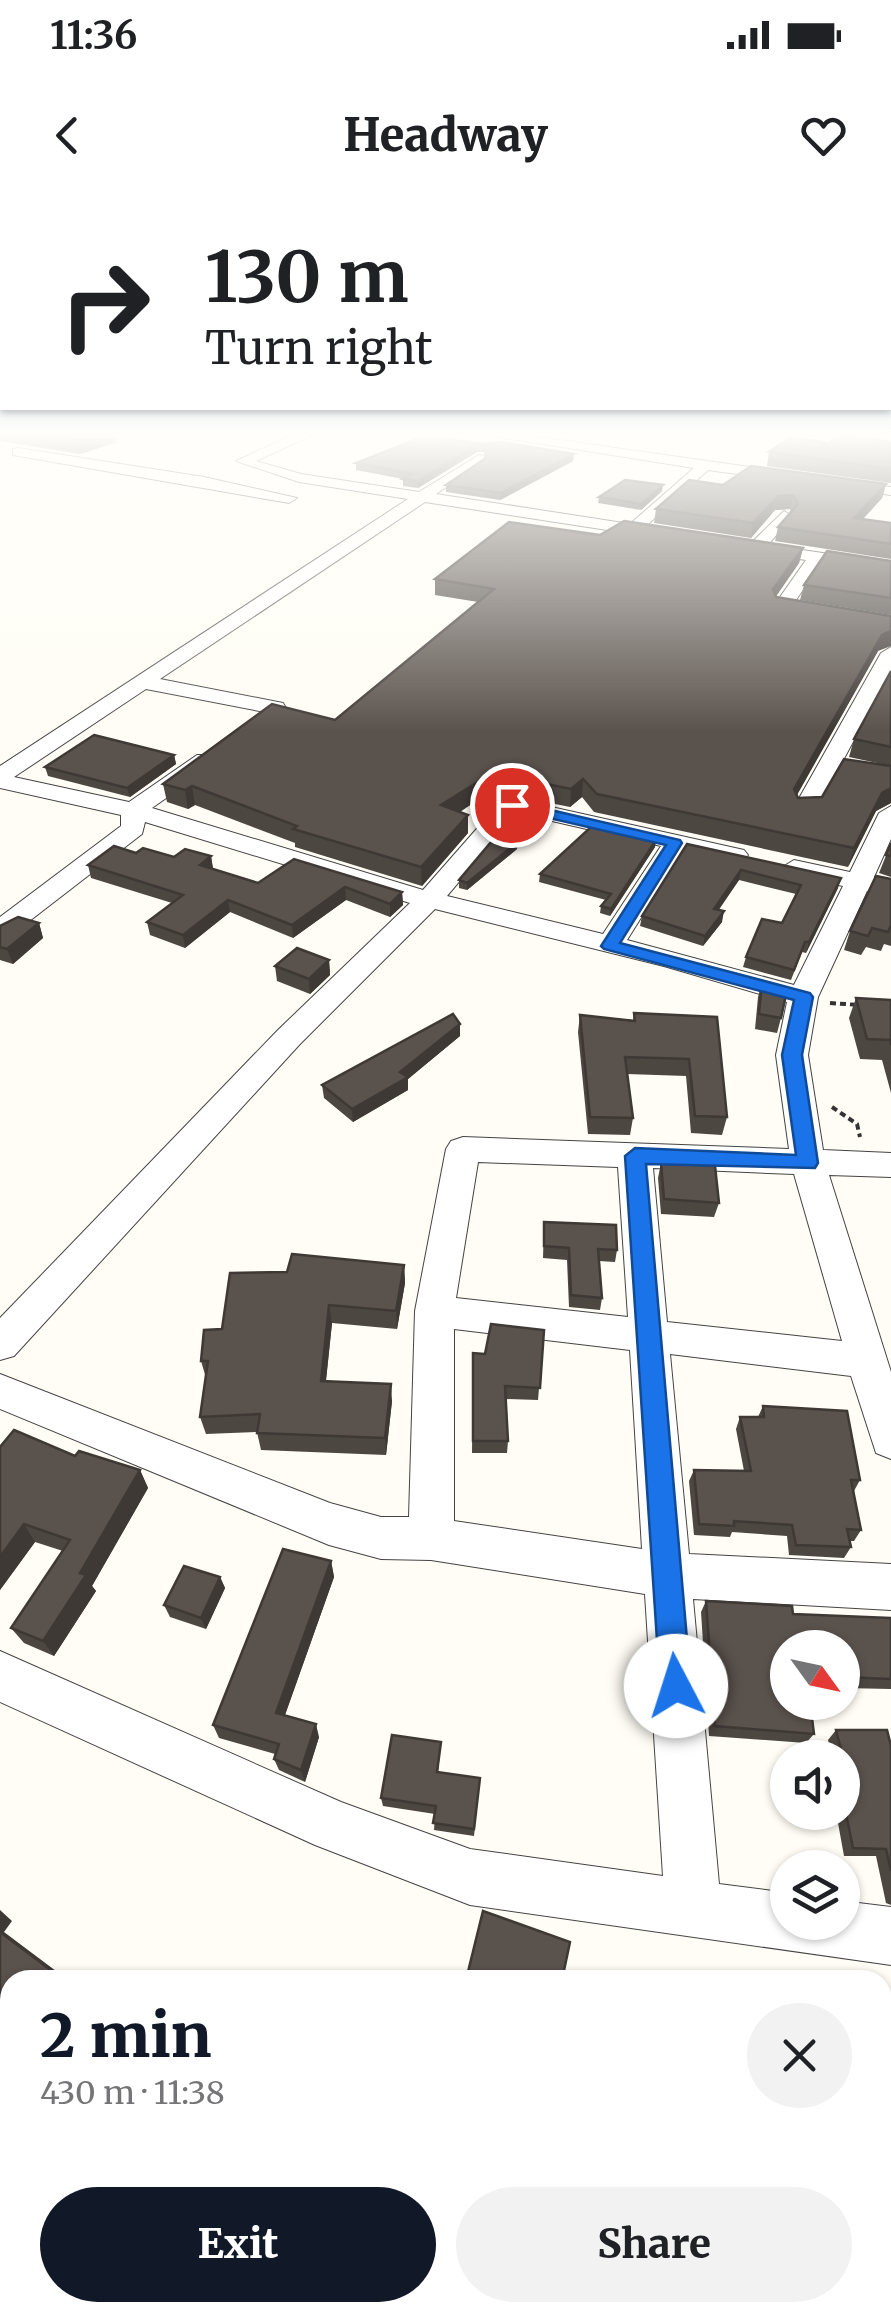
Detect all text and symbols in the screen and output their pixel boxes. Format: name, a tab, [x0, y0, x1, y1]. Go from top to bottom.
text: 11:36	[50, 12, 137, 59]
text: Headway	[343, 107, 548, 163]
icon: back	[40, 108, 95, 163]
icon: heart	[796, 108, 851, 163]
text: 130 m	[205, 233, 409, 321]
icon: right	[40, 240, 170, 370]
text: Turn right	[205, 320, 433, 376]
pin	[470, 763, 555, 848]
icon: arrive	[485, 778, 540, 833]
north arrow	[770, 1630, 860, 1720]
map controls	[770, 1630, 860, 1940]
position arrow	[624, 1634, 728, 1738]
button: sound	[770, 1740, 860, 1830]
button: layers	[770, 1850, 860, 1940]
text: 2 min	[40, 1998, 212, 2073]
button: close	[747, 2003, 852, 2108]
text: 430 m · 11:38	[40, 2073, 225, 2113]
button: Exit	[40, 2187, 436, 2302]
button: Share	[456, 2187, 852, 2302]

